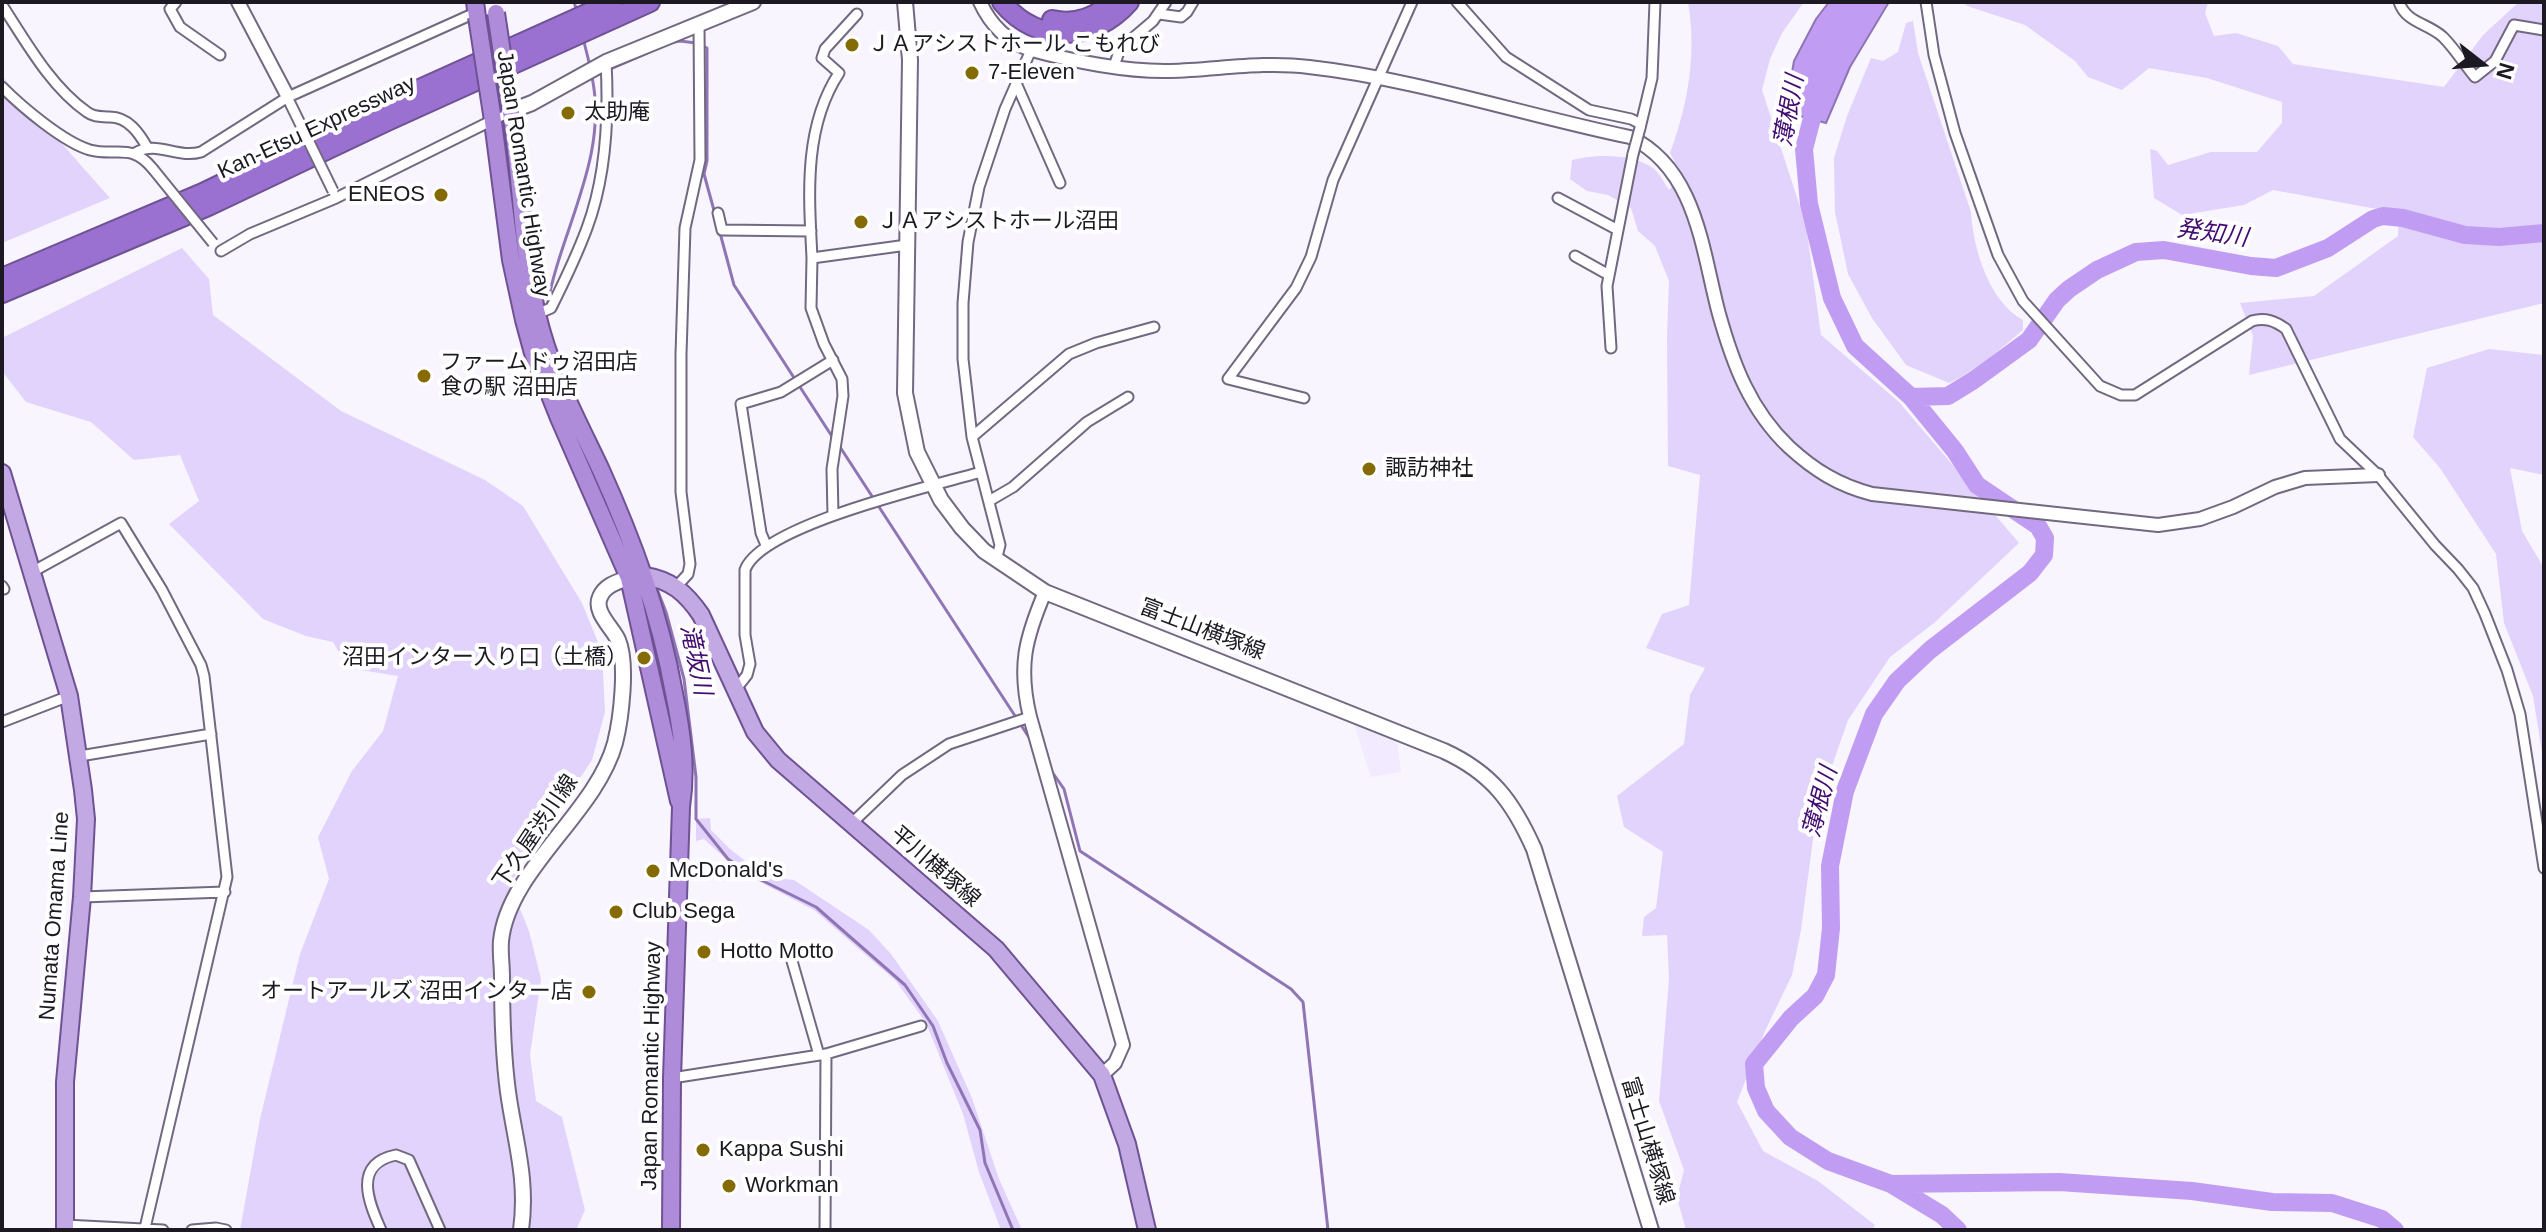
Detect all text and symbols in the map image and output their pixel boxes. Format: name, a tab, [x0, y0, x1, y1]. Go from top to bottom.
north arrow	[2442, 24, 2522, 104]
place label: ＪＡアシストホール こもれび	[868, 32, 1160, 58]
marker: ＪＡアシストホール こもれび	[843, 36, 861, 54]
street label: Japan Romantic Highway	[490, 49, 556, 299]
place label: 7-Eleven	[988, 60, 1075, 86]
text: N	[2491, 60, 2520, 82]
marker: 7-Eleven	[963, 64, 981, 82]
street label: Kan-Etsu Expressway	[214, 71, 420, 185]
water label: 薄根川	[1770, 73, 1810, 149]
place label: 太助庵	[584, 100, 650, 126]
marker: 太助庵	[559, 104, 577, 122]
place label: ENEOS	[348, 182, 425, 208]
marker: ENEOS	[432, 186, 450, 204]
place label: ＪＡアシストホール沼田	[877, 209, 1119, 235]
marker: ＪＡアシストホール沼田	[852, 213, 870, 231]
water label: 発知川	[2174, 215, 2250, 253]
place label: ファームドゥ沼田店 食の駅 沼田店	[440, 350, 638, 402]
marker: ファームドゥ沼田店 食の駅 沼田店	[415, 367, 433, 385]
place label: 諏訪神社	[1385, 456, 1473, 482]
marker: 諏訪神社	[1360, 460, 1378, 478]
street label: 富士山横塚線	[1136, 594, 1268, 666]
water label: 滝坂川	[673, 622, 717, 698]
place label: 沼田インター入り口（土橋）	[342, 645, 628, 671]
marker: 沼田インター入り口（土橋）	[635, 649, 653, 667]
water label: 薄根川	[1798, 763, 1844, 841]
street label: 下久屋渋川線	[488, 770, 584, 894]
street label: Numata Omama Line	[35, 811, 75, 1021]
street label: 平川横塚線	[885, 821, 985, 913]
place label: McDonald's	[669, 858, 783, 884]
marker: McDonald's	[644, 862, 662, 880]
place label: Club Sega	[632, 899, 735, 925]
marker: Club Sega	[607, 903, 625, 921]
place label: Hotto Motto	[720, 939, 834, 965]
street label: Japan Romantic Highway	[637, 941, 667, 1191]
marker: Hotto Motto	[695, 943, 713, 961]
place label: オートアールズ 沼田インター店	[260, 979, 573, 1005]
marker: オートアールズ 沼田インター店	[580, 983, 598, 1001]
street label: 富士山横塚線	[1615, 1074, 1679, 1208]
place label: Kappa Sushi	[719, 1137, 844, 1163]
marker: Kappa Sushi	[694, 1141, 712, 1159]
place label: Workman	[745, 1173, 839, 1199]
marker: Workman	[720, 1177, 738, 1195]

